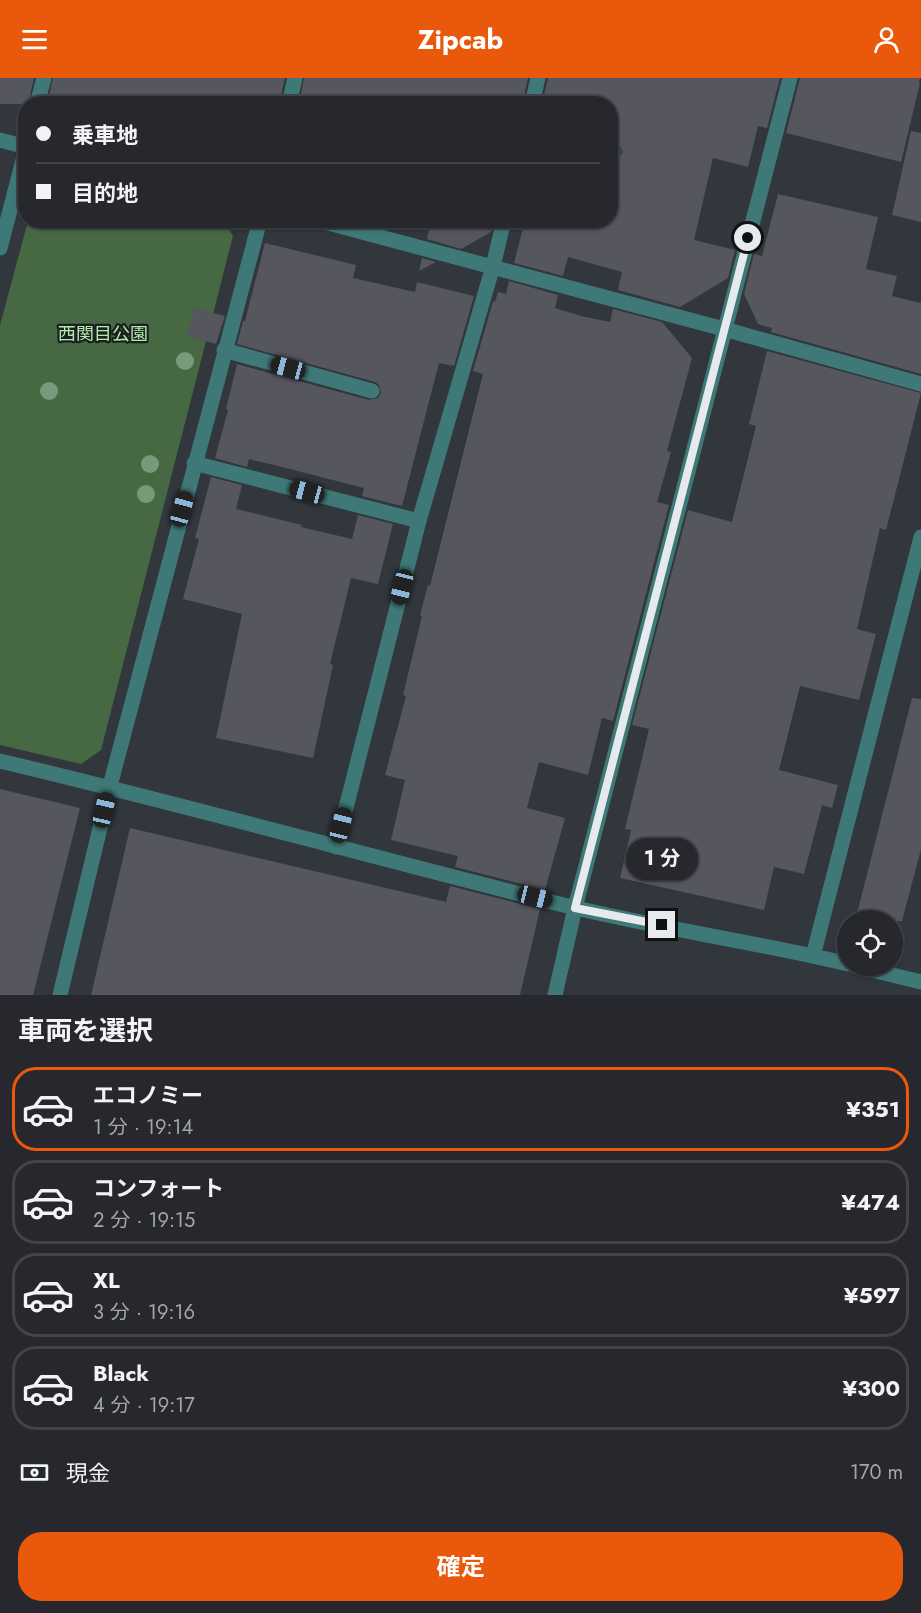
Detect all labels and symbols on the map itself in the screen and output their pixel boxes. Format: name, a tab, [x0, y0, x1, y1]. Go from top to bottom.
route start	[734, 224, 761, 251]
park label: 西関目公園	[58, 321, 148, 347]
car	[268, 355, 308, 381]
car	[287, 479, 327, 505]
car	[169, 489, 195, 529]
car	[389, 567, 415, 607]
car	[91, 790, 117, 830]
car	[328, 805, 354, 845]
callout: 1 分	[626, 838, 698, 880]
car	[515, 884, 555, 910]
route end	[648, 911, 675, 938]

